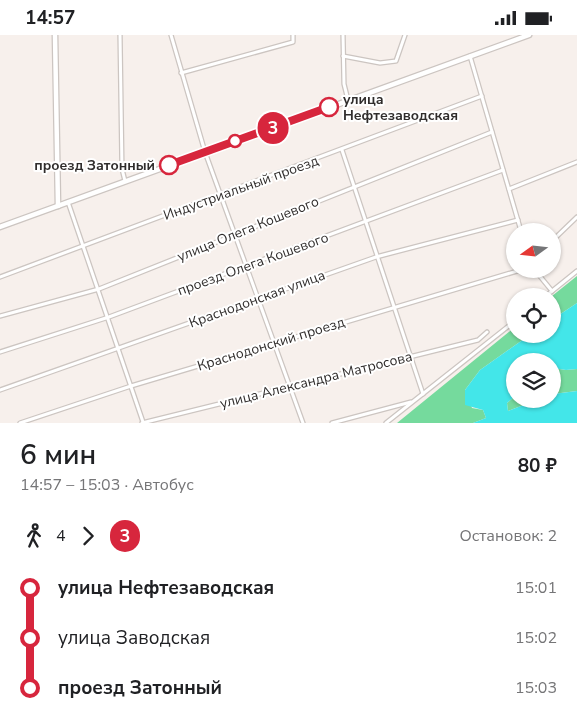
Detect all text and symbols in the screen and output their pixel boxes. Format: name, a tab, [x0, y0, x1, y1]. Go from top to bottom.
text: 14:57	[25, 5, 75, 31]
place label: улица Нефтезаводская	[343, 90, 458, 125]
marker: улица Нефтезаводская	[319, 97, 339, 117]
line badge: 3	[257, 112, 289, 144]
text: 3	[268, 116, 278, 140]
unlabelled marker	[228, 134, 242, 148]
street label: Индустриальный проезд	[161, 151, 321, 225]
marker: проезд Затонный	[159, 155, 179, 175]
place label: проезд Затонный	[34, 156, 155, 175]
street label: улица Олега Кошевого	[174, 192, 322, 266]
north arrow	[506, 223, 561, 277]
map controls	[506, 223, 561, 408]
street label: проезд Олега Кошевого	[175, 228, 331, 300]
street label: Краснодонская улица	[186, 265, 328, 333]
button: locate	[506, 288, 561, 343]
street label: Краснодонский проезд	[195, 313, 347, 375]
street label: улица Александра Матросова	[218, 347, 414, 413]
button: layers	[506, 353, 561, 408]
text: 6 мин	[20, 436, 96, 474]
text: 80 ₽	[518, 453, 557, 479]
text: 14:57 – 15:03 · Автобус	[20, 474, 194, 496]
icon: walk	[20, 522, 48, 550]
icon: forward	[74, 522, 102, 550]
text: 3	[120, 524, 130, 548]
text: 4	[56, 525, 66, 547]
text: Остановок: 2	[459, 525, 557, 547]
text: улица Нефтезаводская	[58, 575, 274, 601]
text: 15:01	[515, 577, 557, 599]
text: улица Заводская	[58, 625, 210, 651]
text: 15:02	[515, 627, 557, 649]
text: проезд Затонный	[58, 675, 222, 701]
text: 15:03	[515, 677, 557, 699]

